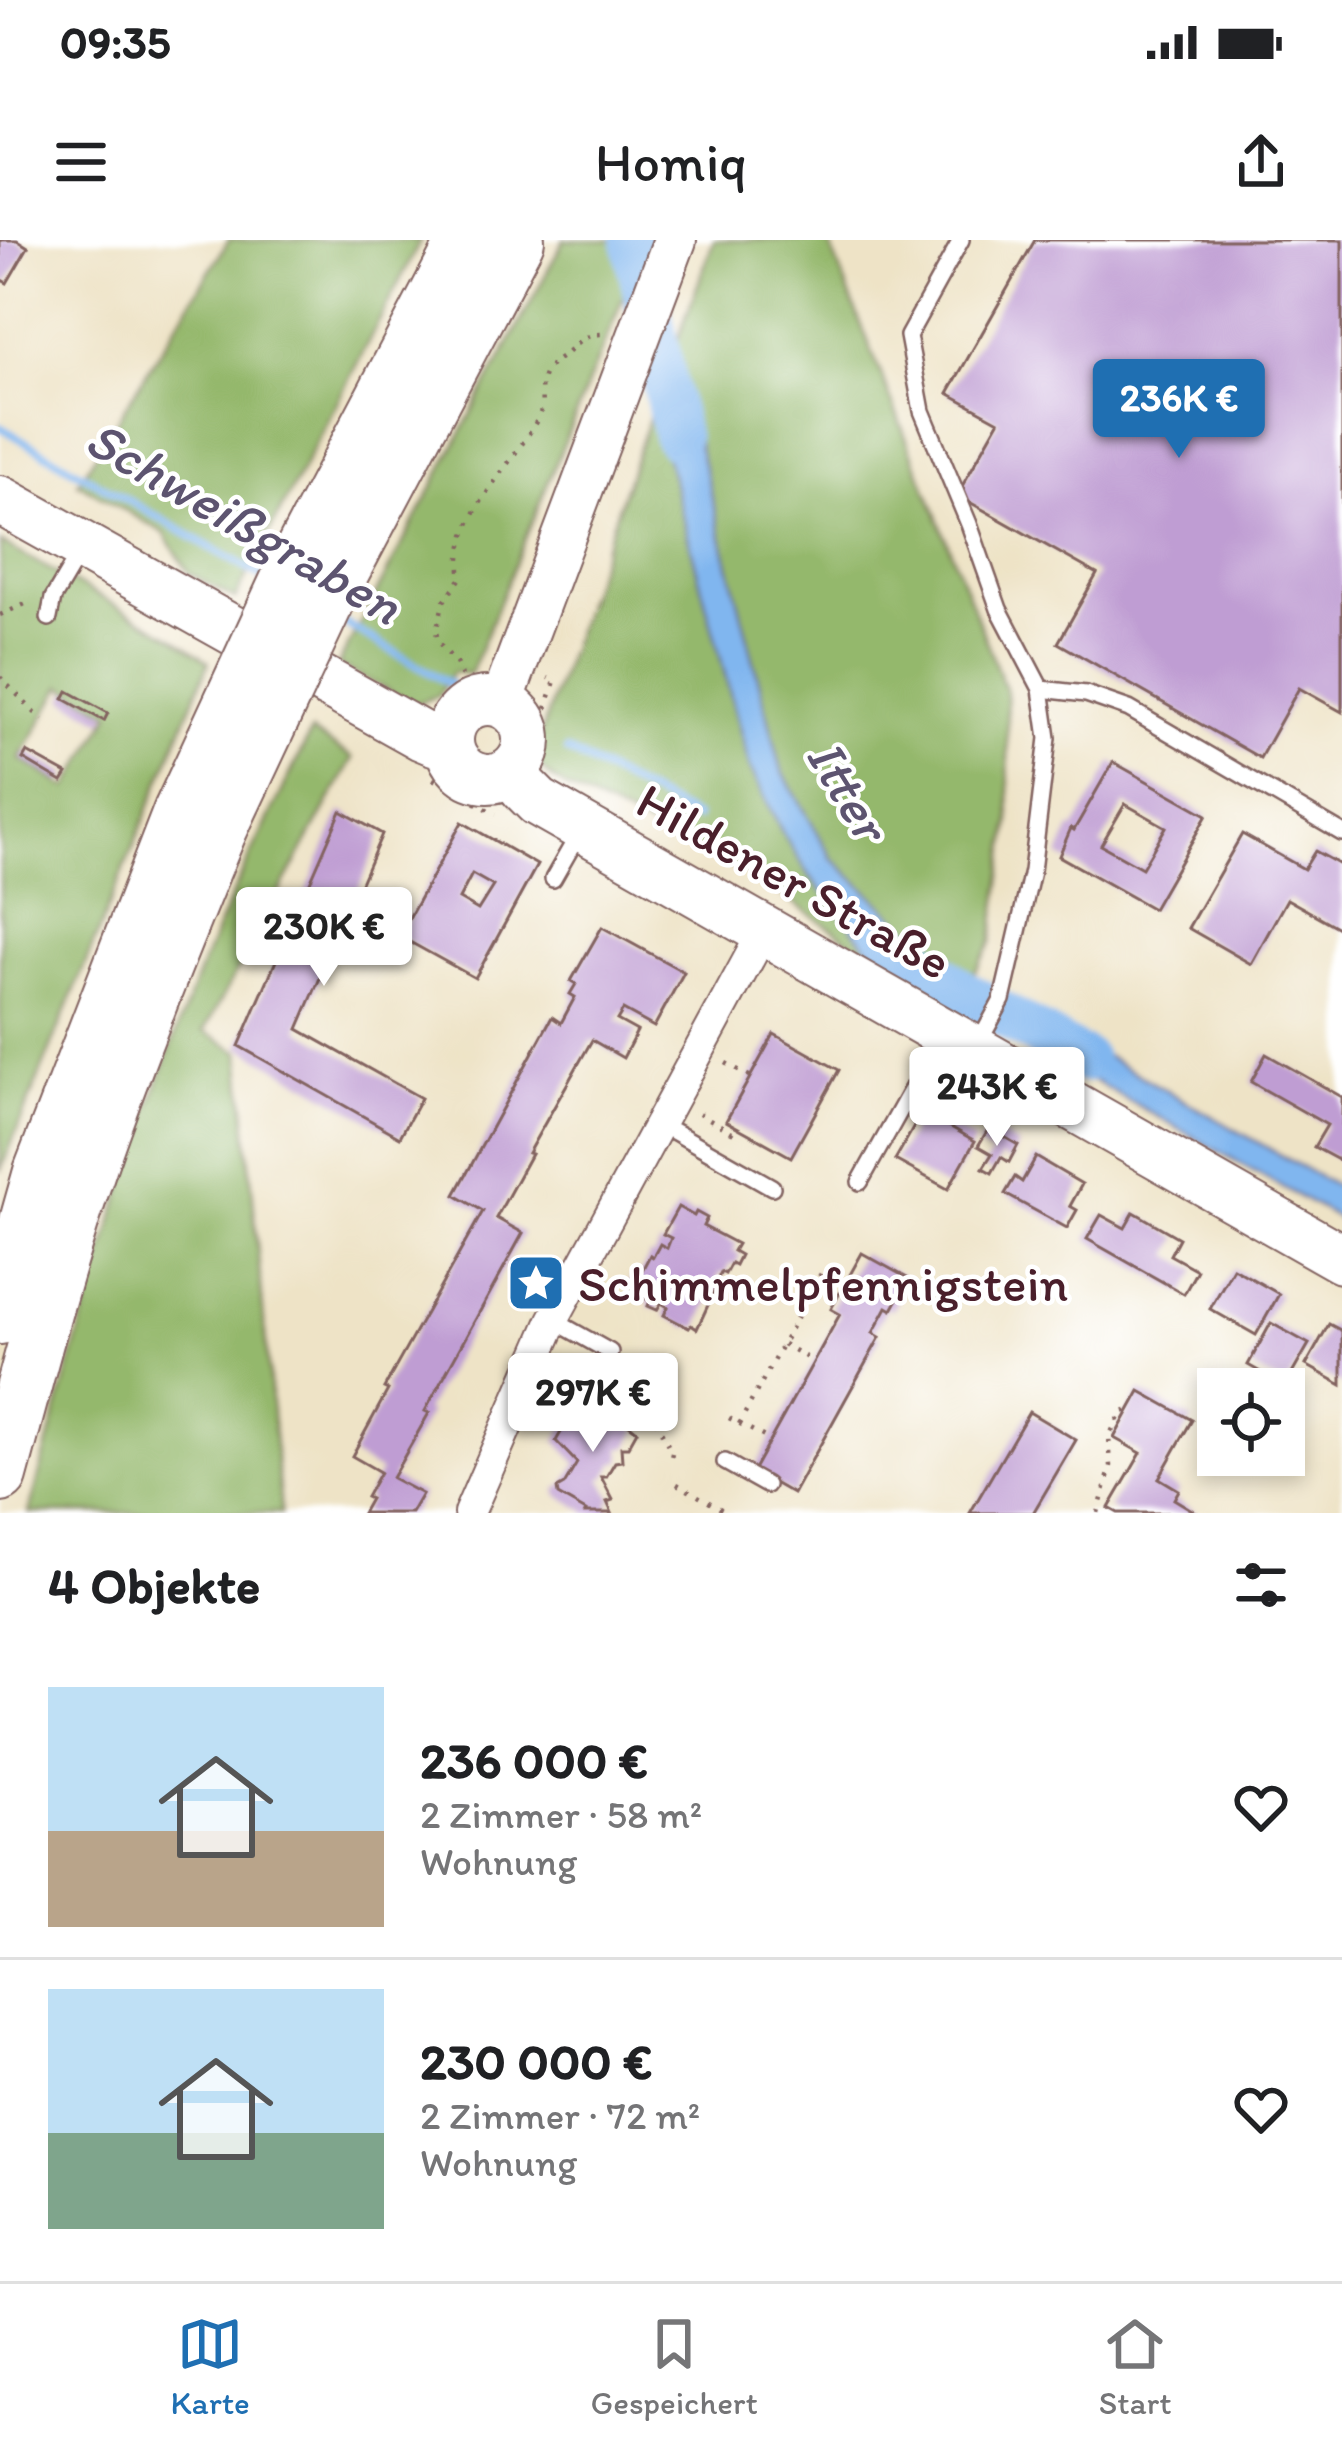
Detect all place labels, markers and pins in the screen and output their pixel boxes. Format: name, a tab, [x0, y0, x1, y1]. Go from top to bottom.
pin: 236K €	[1081, 359, 1277, 461]
pin: 230K €	[226, 887, 422, 989]
pin: 243K €	[899, 1047, 1095, 1149]
place icon: Schimmelpfennigstein	[505, 1252, 567, 1314]
place label: Schimmelpfennigstein	[578, 1253, 1068, 1314]
pin: 297K €	[495, 1353, 691, 1455]

